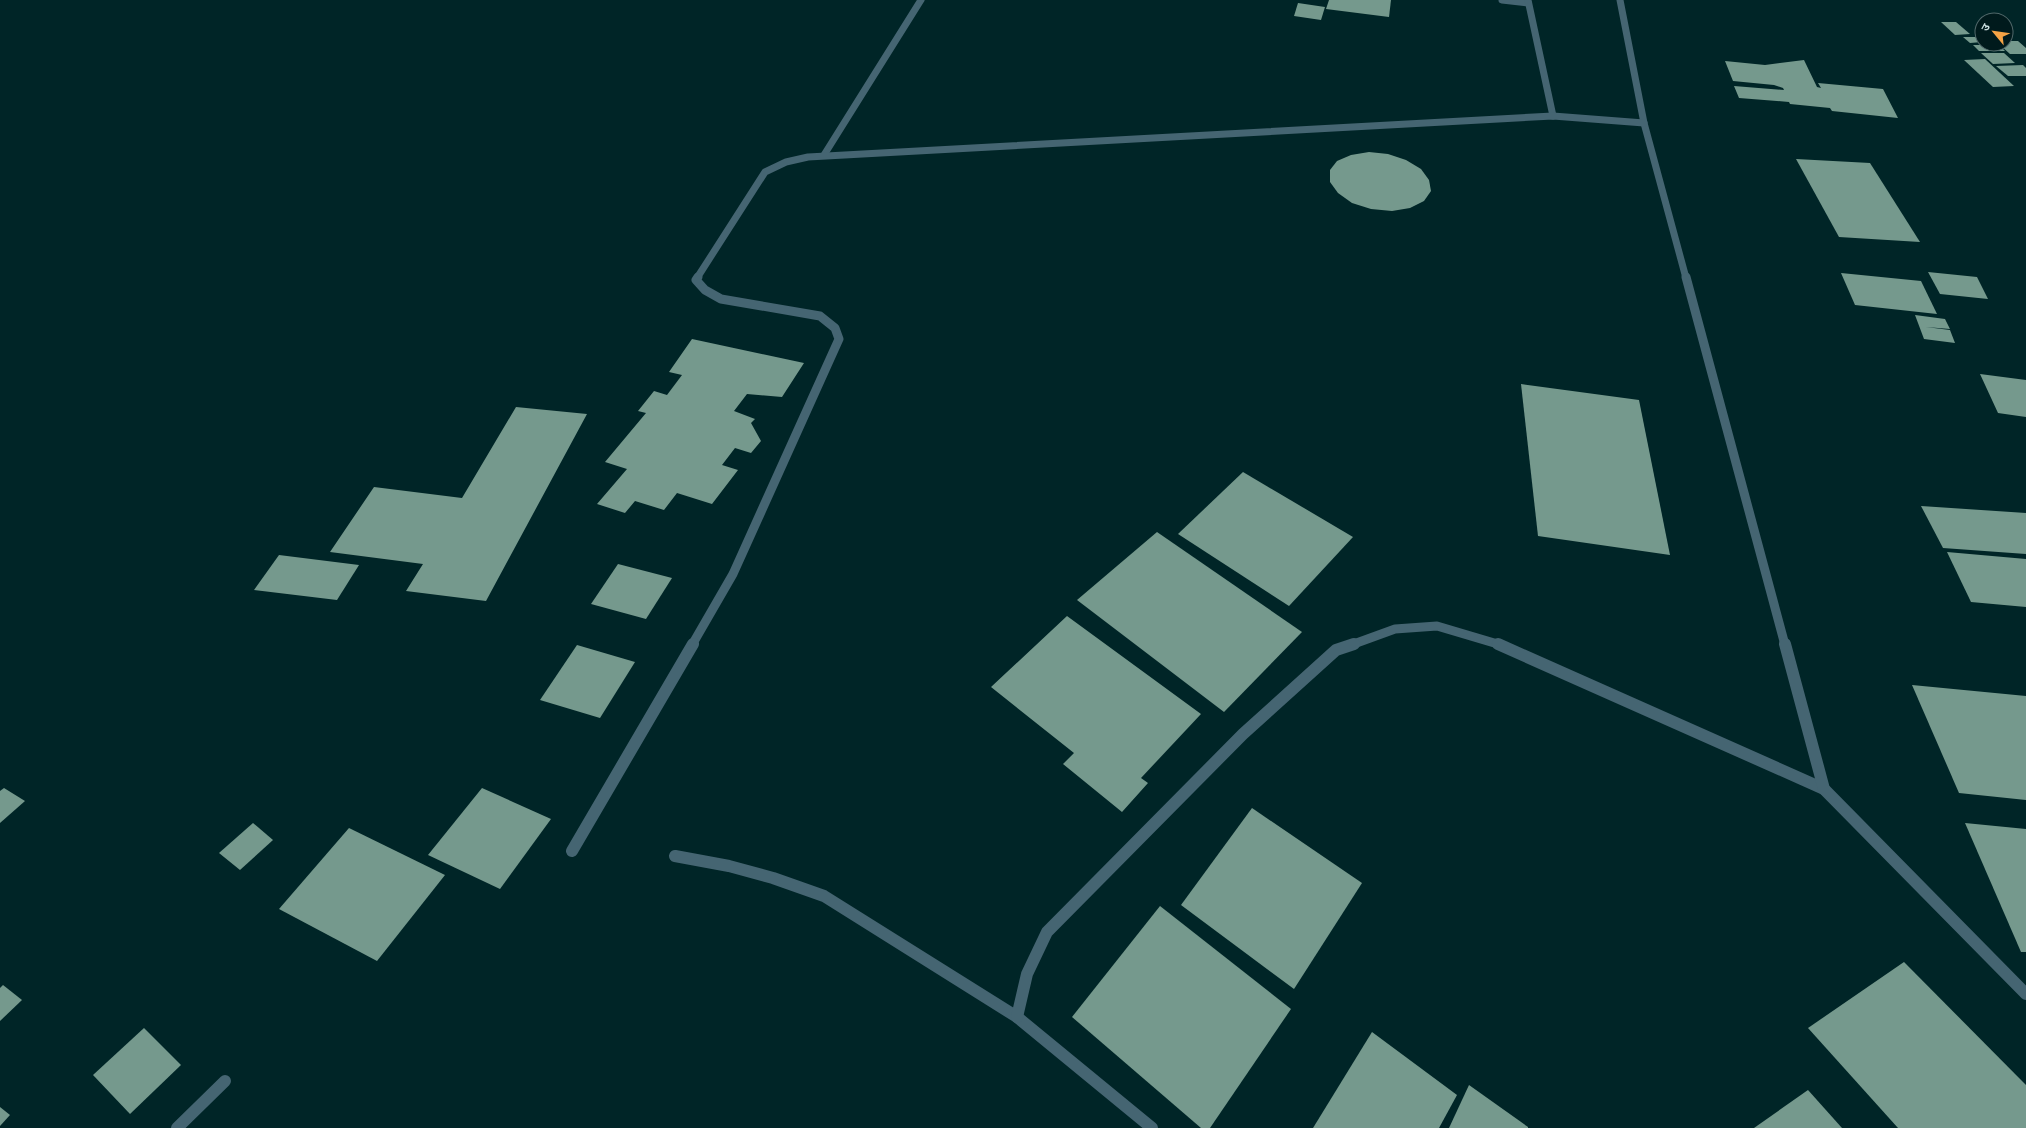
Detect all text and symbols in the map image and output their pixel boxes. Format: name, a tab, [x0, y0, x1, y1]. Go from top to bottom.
north arrow	[1974, 12, 2014, 52]
text: उ	[1978, 21, 1993, 33]

